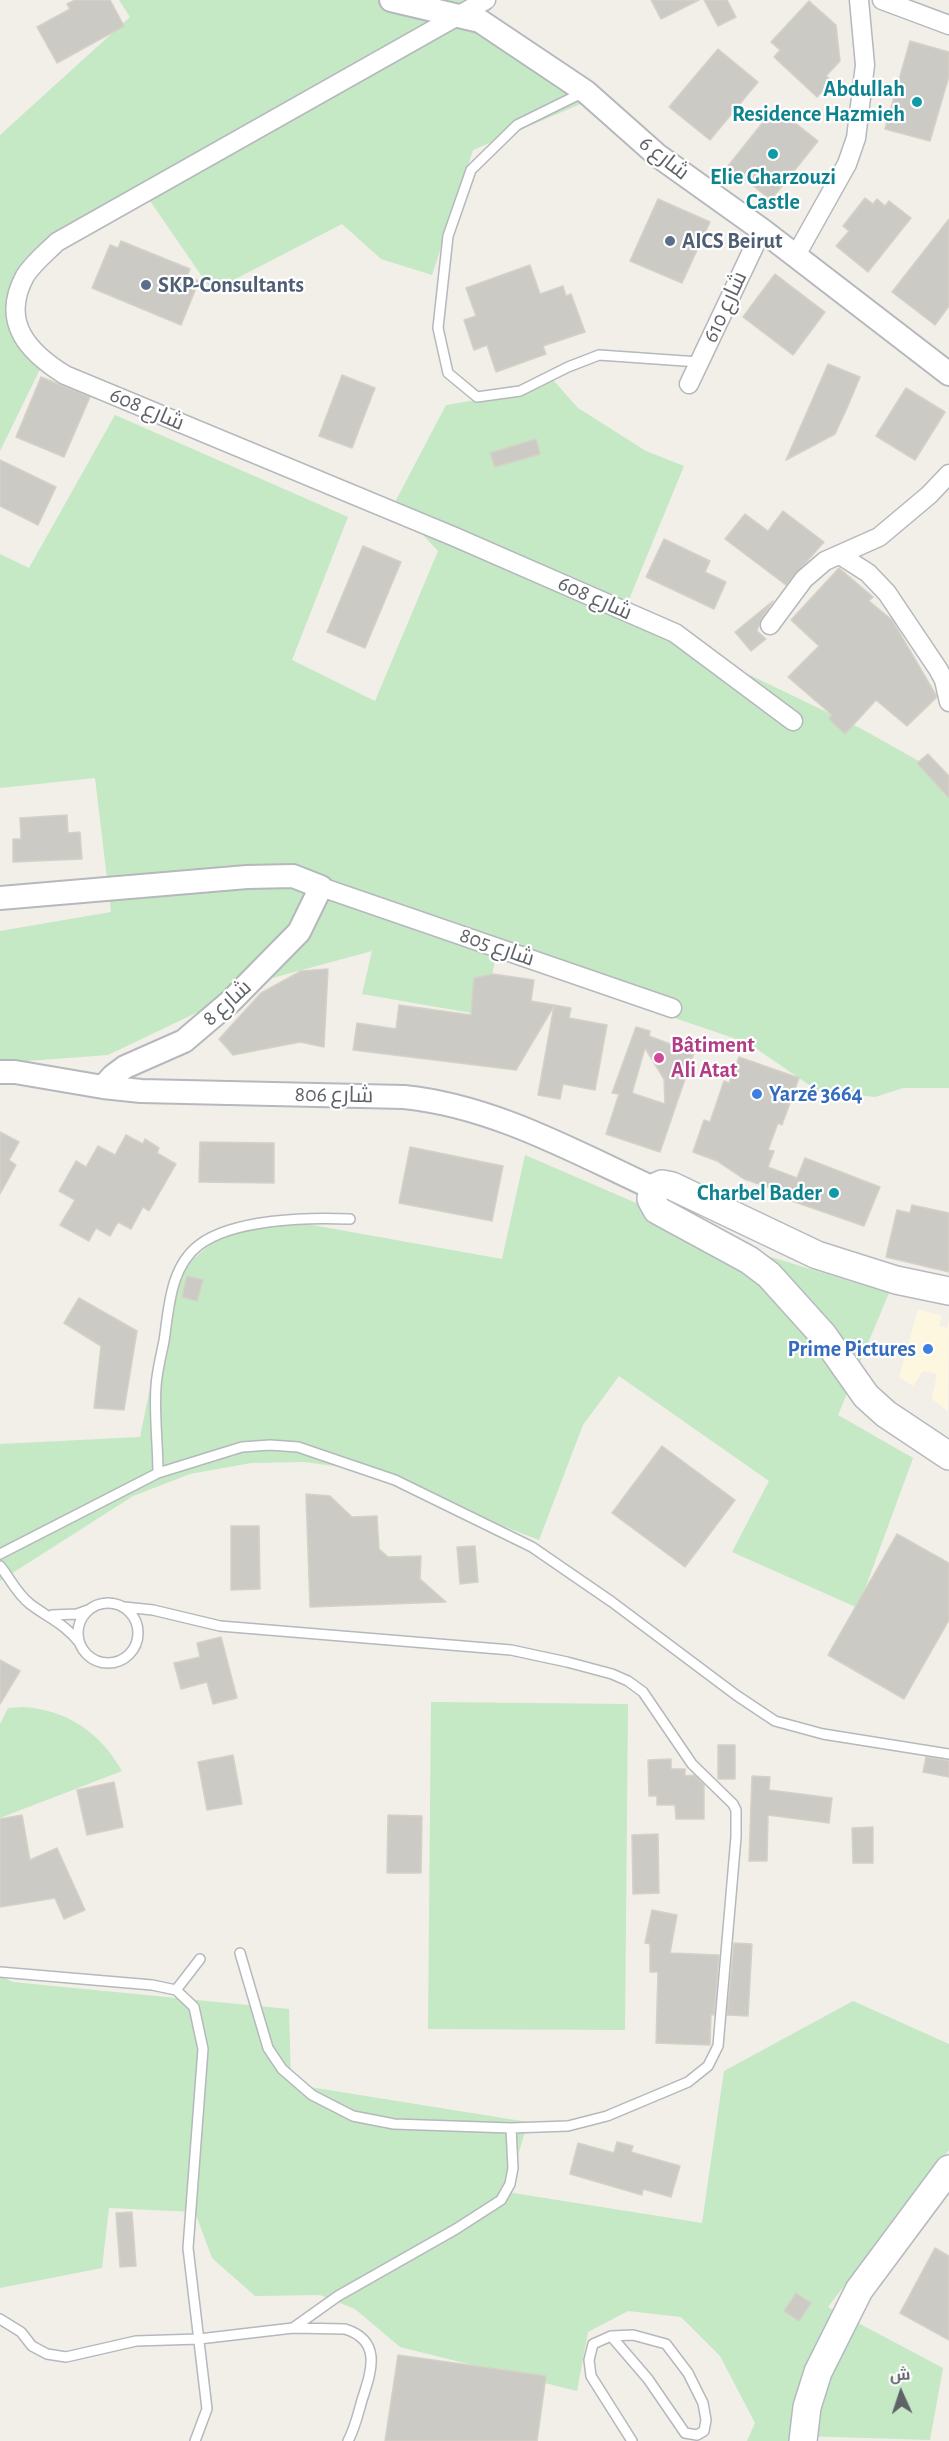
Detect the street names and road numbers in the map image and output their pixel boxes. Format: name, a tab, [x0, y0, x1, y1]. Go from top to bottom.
street label: شارع 6	[634, 130, 694, 186]
street label: شارع 610	[697, 267, 753, 347]
street label: شارع 608	[106, 381, 188, 437]
street label: شارع 608	[554, 570, 636, 626]
street label: شارع 805	[456, 922, 538, 972]
street label: شارع 8	[197, 974, 257, 1032]
street label: شارع 806	[294, 1081, 374, 1109]

